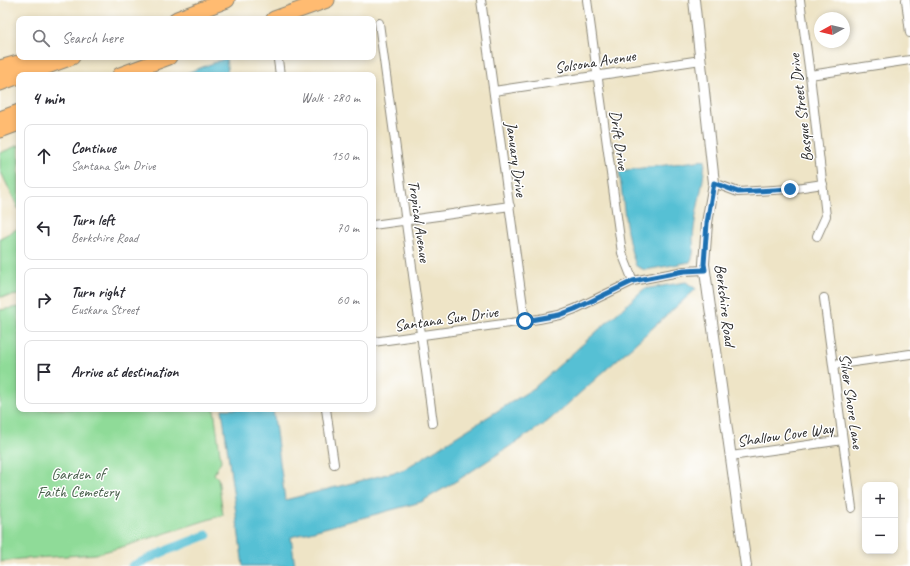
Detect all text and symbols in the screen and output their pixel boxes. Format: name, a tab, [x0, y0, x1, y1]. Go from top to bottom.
north arrow	[814, 12, 850, 48]
search box	[16, 16, 376, 60]
icon: search	[30, 27, 52, 49]
text: Search here	[62, 29, 123, 48]
street label: Solsona Avenue	[553, 45, 639, 78]
street label: Basque Street Drive	[784, 51, 818, 163]
text: 4 min	[32, 88, 65, 109]
text: Walk · 280 m	[301, 90, 360, 106]
street label: Drift Drive	[605, 109, 633, 173]
street label: January Drive	[501, 120, 531, 200]
text: Continue	[71, 139, 116, 158]
icon: ahead	[33, 145, 55, 167]
text: 150 m	[331, 148, 359, 164]
text: Santana Sun Drive	[71, 158, 156, 174]
street label: Tropical Avenue	[403, 179, 435, 265]
route end	[781, 180, 799, 198]
text: Turn left	[71, 211, 114, 230]
icon: left	[33, 217, 55, 239]
text: 70 m	[337, 220, 359, 236]
text: Berkshire Road	[71, 230, 138, 246]
street label: Berkshire Road	[710, 263, 740, 350]
text: Turn right	[71, 283, 124, 302]
icon: right	[33, 289, 55, 311]
text: 60 m	[337, 292, 359, 308]
text: Euskara Street	[71, 302, 139, 318]
street label: Santana Sun Drive	[393, 302, 501, 336]
route start	[516, 312, 534, 330]
street label: Silver Shore Lane	[834, 352, 868, 452]
icon: arrive	[33, 361, 55, 383]
text: Arrive at destination	[71, 363, 178, 382]
street label: Shallow Cove Way	[736, 418, 836, 452]
park label: Garden of Faith Cemetery	[37, 464, 121, 502]
map controls	[862, 482, 898, 554]
button: +	[862, 482, 898, 518]
button: −	[862, 518, 898, 554]

